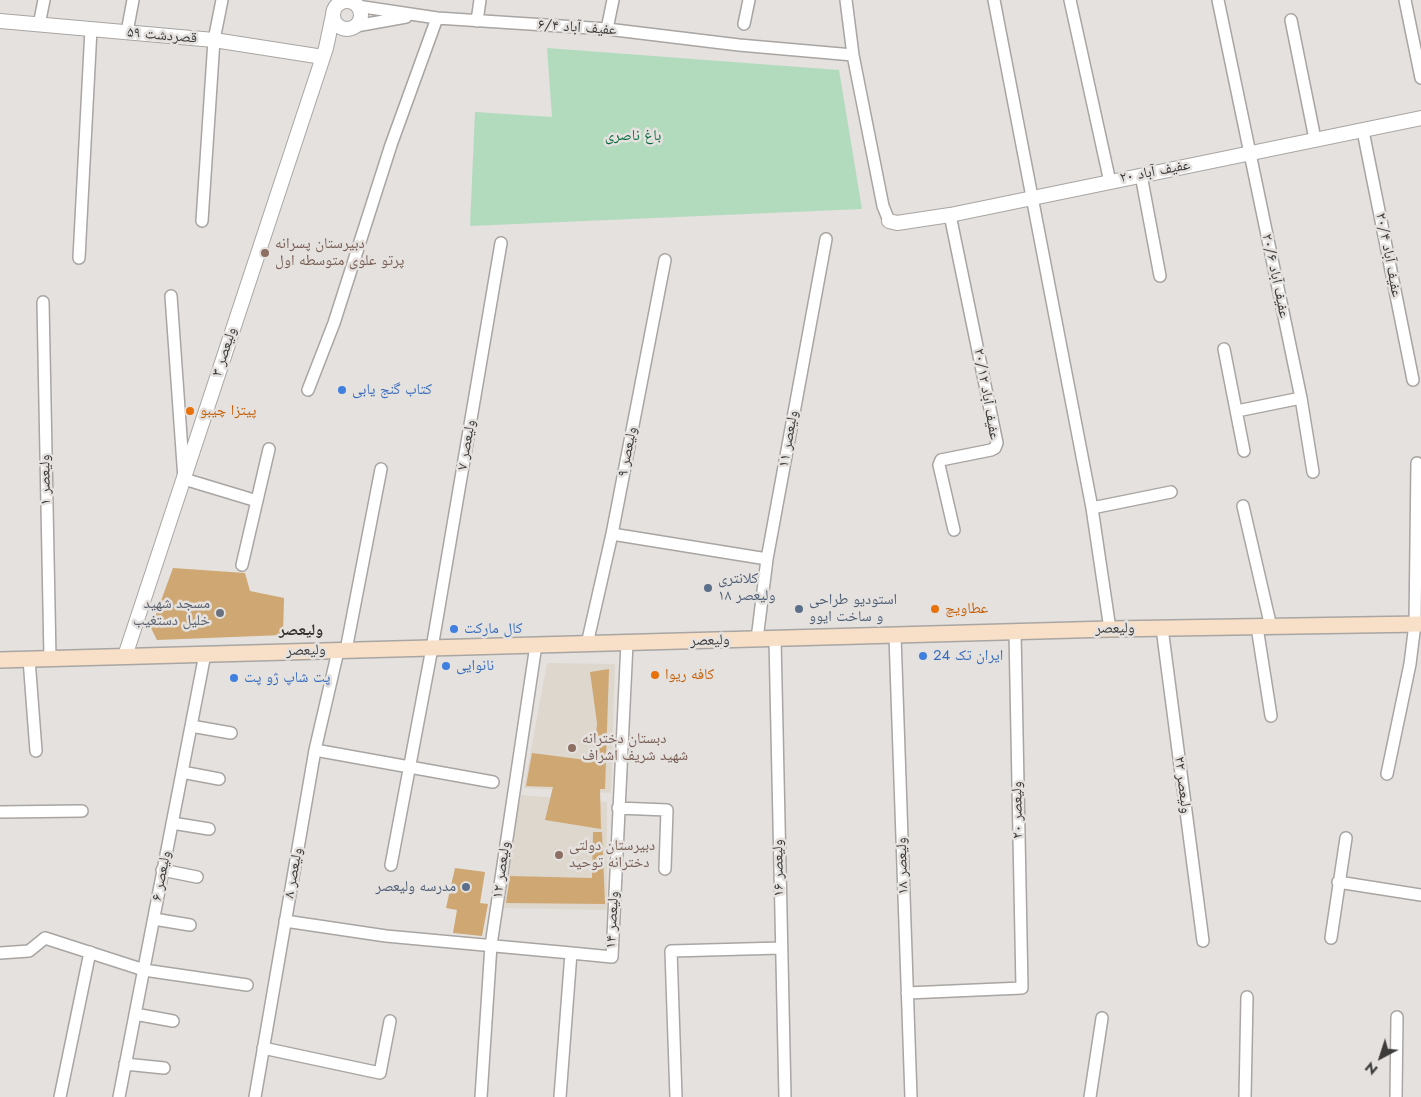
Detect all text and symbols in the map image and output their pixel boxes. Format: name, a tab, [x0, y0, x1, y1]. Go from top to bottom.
street label: عفیف آباد ۶/۴	[537, 16, 617, 40]
street label: ۵۹ قصردشت	[126, 24, 198, 48]
park label: باغ ناصری	[605, 127, 661, 145]
street label: عفیف آباد ۲۰	[1118, 156, 1192, 188]
street label: عفیف آباد ۲۰/۴	[1371, 211, 1405, 299]
street label: عفیف آباد ۲۰/۶	[1257, 232, 1293, 320]
place label: دبیرستان پسرانه پرتو علوی متوسطه اول	[275, 235, 404, 270]
marker: دبیرستان پسرانه پرتو علوی متوسطه اول	[259, 247, 271, 259]
street label: ۳ ولیعصر	[209, 325, 241, 379]
street label: عفیف آباد ۲۰/۱۲	[969, 347, 1003, 441]
place label: کتاب گنج یابی	[352, 381, 432, 399]
marker: کتاب گنج یابی	[336, 384, 348, 396]
place label: پیتزا چیبو	[200, 402, 256, 420]
marker: پیتزا چیبو	[184, 405, 196, 417]
street label: ۱۱ ولیعصر	[775, 409, 803, 469]
street label: ۷ ولیعصر	[454, 418, 480, 472]
street label: ۹ ولیعصر	[614, 425, 642, 479]
street label: ۱ ولیعصر	[37, 454, 55, 506]
place label: کلانتری ۱۸ ولیعصر	[718, 570, 776, 605]
marker: کلانتری ۱۸ ولیعصر	[702, 582, 714, 594]
place label: استودیو طراحی و ساخت ایوو	[809, 591, 897, 626]
place label: مسجد شهید خلیل دستغیب	[133, 595, 210, 630]
place label: عطاویچ	[945, 600, 988, 618]
marker: استودیو طراحی و ساخت ایوو	[793, 603, 805, 615]
marker: عطاویچ	[929, 603, 941, 615]
marker: مسجد شهید خلیل دستغیب	[214, 607, 226, 619]
place label: کال مارکت	[464, 620, 522, 638]
street label: ولیعصر	[1095, 620, 1135, 638]
district label: ولیعصر	[279, 621, 323, 641]
marker: کال مارکت	[448, 623, 460, 635]
street label: ولیعصر	[690, 631, 730, 651]
street label: ولیعصر	[286, 641, 326, 661]
place label: ایران تک 24	[933, 647, 1003, 665]
marker: ایران تک 24	[917, 650, 929, 662]
place label: نانوایی	[456, 657, 494, 675]
marker: نانوایی	[440, 660, 452, 672]
place label: کافه ریوا	[665, 666, 714, 684]
place label: پت شاپ ژو پت	[244, 669, 330, 687]
marker: کافه ریوا	[649, 669, 661, 681]
marker: پت شاپ ژو پت	[228, 672, 240, 684]
place label: دبستان دخترانه شهید شریف اشراف	[582, 730, 688, 765]
marker: دبستان دخترانه شهید شریف اشراف	[566, 742, 578, 754]
street label: ۲۲ ولیعصر	[1170, 755, 1194, 815]
street label: ۲۰ ولیعصر	[1008, 781, 1028, 839]
place label: دبیرستان دولتی دخترانه توحید	[569, 837, 655, 872]
street label: ۱۸ ولیعصر	[893, 837, 913, 895]
street label: ۱۶ ولیعصر	[769, 839, 789, 897]
street label: ۱۲ ولیعصر	[489, 840, 515, 900]
street label: ۸ ولیعصر	[281, 846, 307, 900]
street label: ۶ ولیعصر	[148, 849, 176, 903]
marker: دبیرستان دولتی دخترانه توحید	[553, 849, 565, 861]
place label: مدرسه ولیعصر	[376, 878, 456, 896]
marker: مدرسه ولیعصر	[460, 881, 472, 893]
street label: ۱۴ ولیعصر	[603, 891, 623, 949]
north arrow	[1356, 1032, 1406, 1082]
text: N	[1361, 1057, 1382, 1080]

